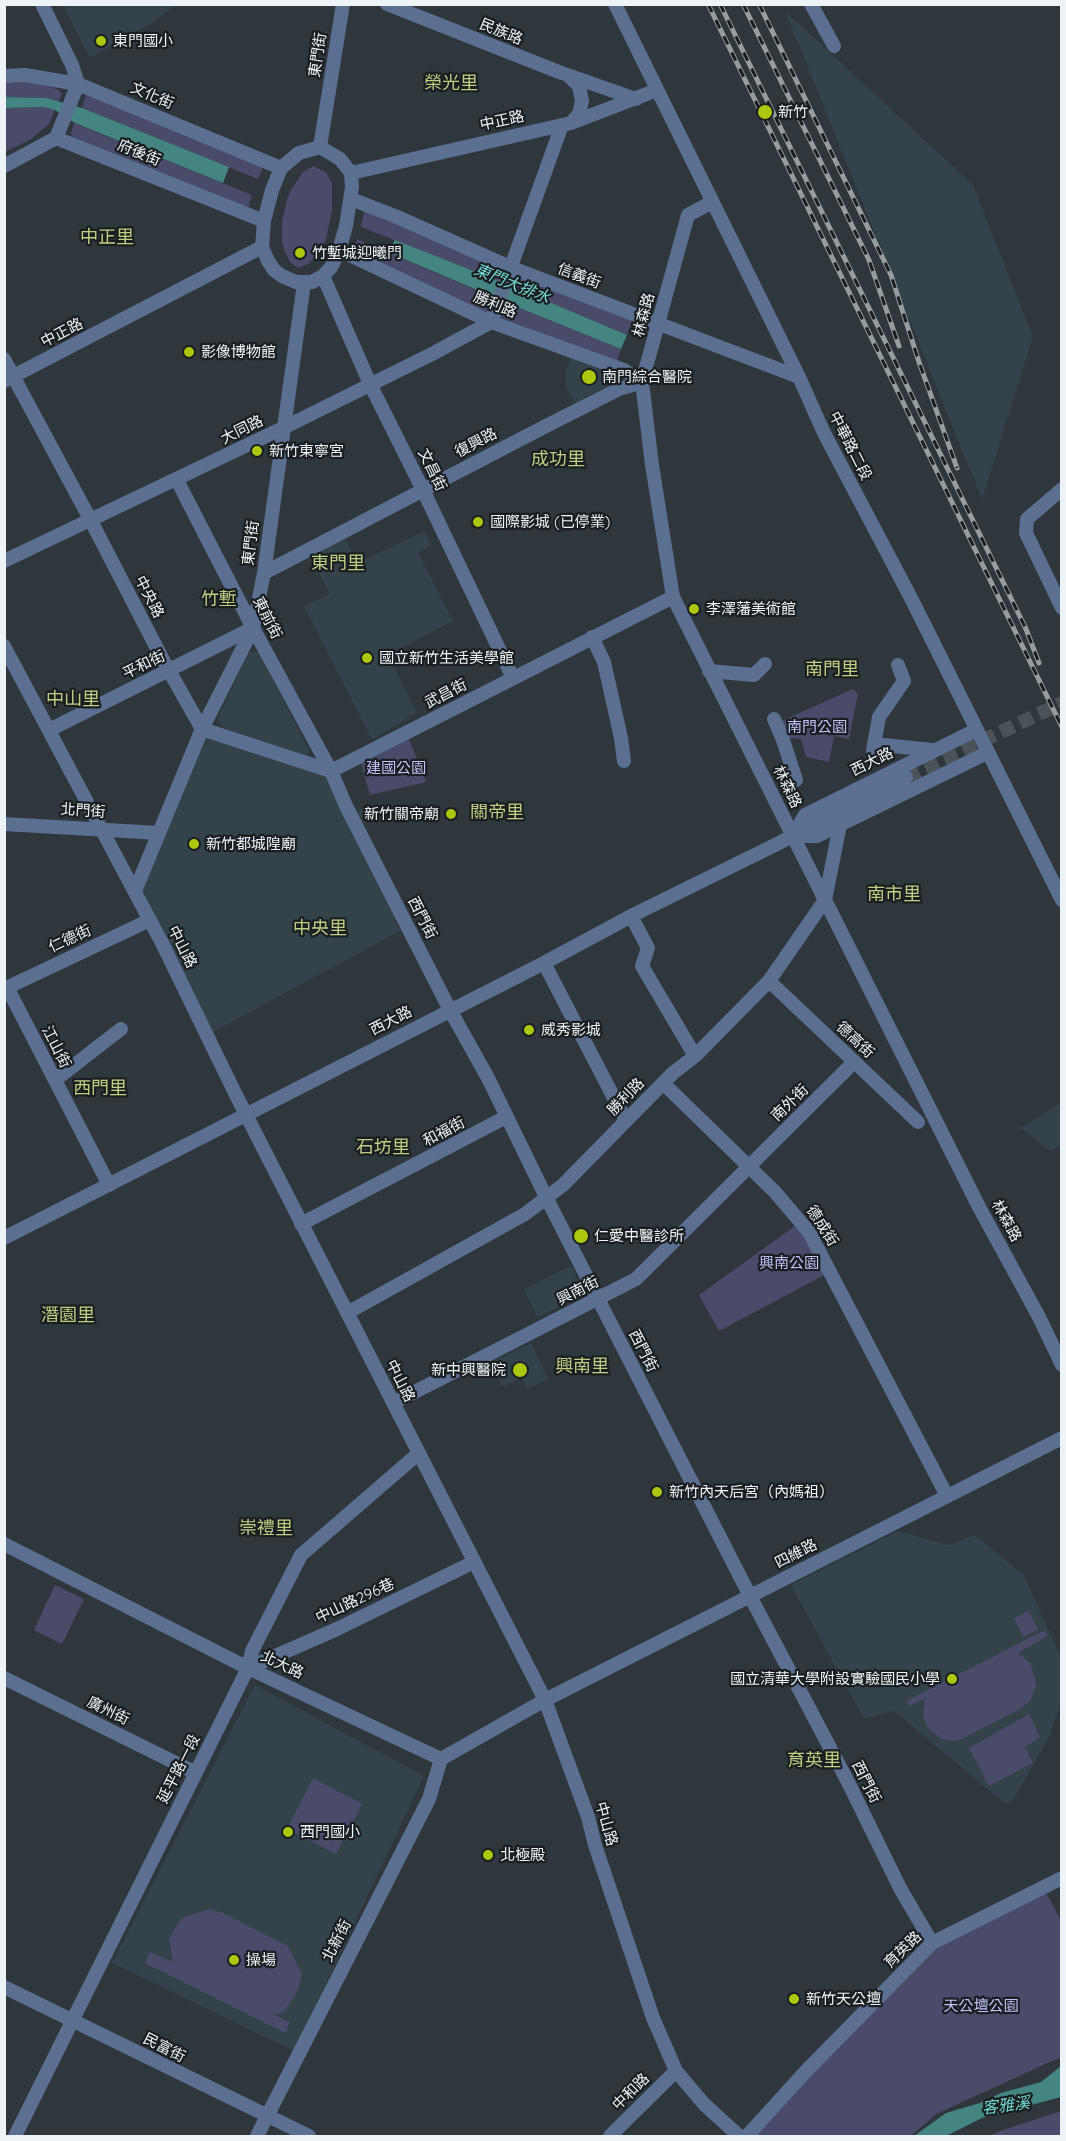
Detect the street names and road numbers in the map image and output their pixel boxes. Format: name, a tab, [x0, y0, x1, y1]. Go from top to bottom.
street label: 民族路	[477, 15, 525, 49]
street label: 東門街	[306, 31, 330, 79]
street label: 文化街	[128, 79, 176, 113]
street label: 中正路	[478, 108, 526, 134]
street label: 府後街	[115, 136, 163, 170]
street label: 信義街	[555, 260, 603, 292]
street label: 勝利路	[471, 288, 519, 322]
street label: 林森路	[629, 291, 659, 339]
street label: 中正路	[38, 315, 86, 351]
street label: 中華路二段	[825, 409, 875, 483]
street label: 大同路	[218, 412, 266, 448]
street label: 復興路	[452, 424, 500, 462]
street label: 文昌街	[414, 446, 450, 494]
street label: 東門街	[239, 520, 263, 566]
street label: 中央路	[131, 573, 167, 621]
street label: 東前街	[249, 594, 285, 642]
street label: 平和街	[120, 647, 168, 683]
street label: 武昌街	[422, 676, 470, 712]
street label: 西大路	[848, 744, 896, 780]
street label: 林森路	[769, 763, 805, 811]
street label: 北門街	[60, 800, 106, 822]
street label: 西門街	[404, 894, 440, 942]
street label: 仁德街	[46, 921, 94, 957]
street label: 中山路	[164, 923, 200, 971]
street label: 西大路	[367, 1003, 415, 1039]
street label: 德高街	[832, 1018, 878, 1062]
street label: 江山街	[38, 1023, 74, 1071]
street label: 勝利路	[604, 1075, 648, 1119]
street label: 南外街	[768, 1081, 812, 1125]
street label: 和福街	[420, 1113, 468, 1151]
street label: 林森路	[987, 1197, 1025, 1245]
street label: 德成街	[802, 1202, 842, 1250]
street label: 興南街	[554, 1273, 602, 1309]
street label: 西門街	[625, 1327, 661, 1375]
street label: 中山路	[382, 1357, 418, 1405]
street label: 四維路	[772, 1536, 820, 1572]
street label: 中山路296巷	[313, 1575, 397, 1627]
street label: 北大路	[258, 1647, 306, 1683]
street label: 廣州街	[84, 1693, 132, 1729]
street label: 延平路一段	[154, 1732, 204, 1806]
street label: 西門街	[848, 1758, 884, 1806]
street label: 中山路	[591, 1800, 621, 1848]
street label: 北新街	[319, 1917, 355, 1965]
street label: 育英路	[881, 1928, 925, 1972]
street label: 民富街	[140, 2030, 188, 2066]
street label: 中和路	[609, 2070, 653, 2114]

